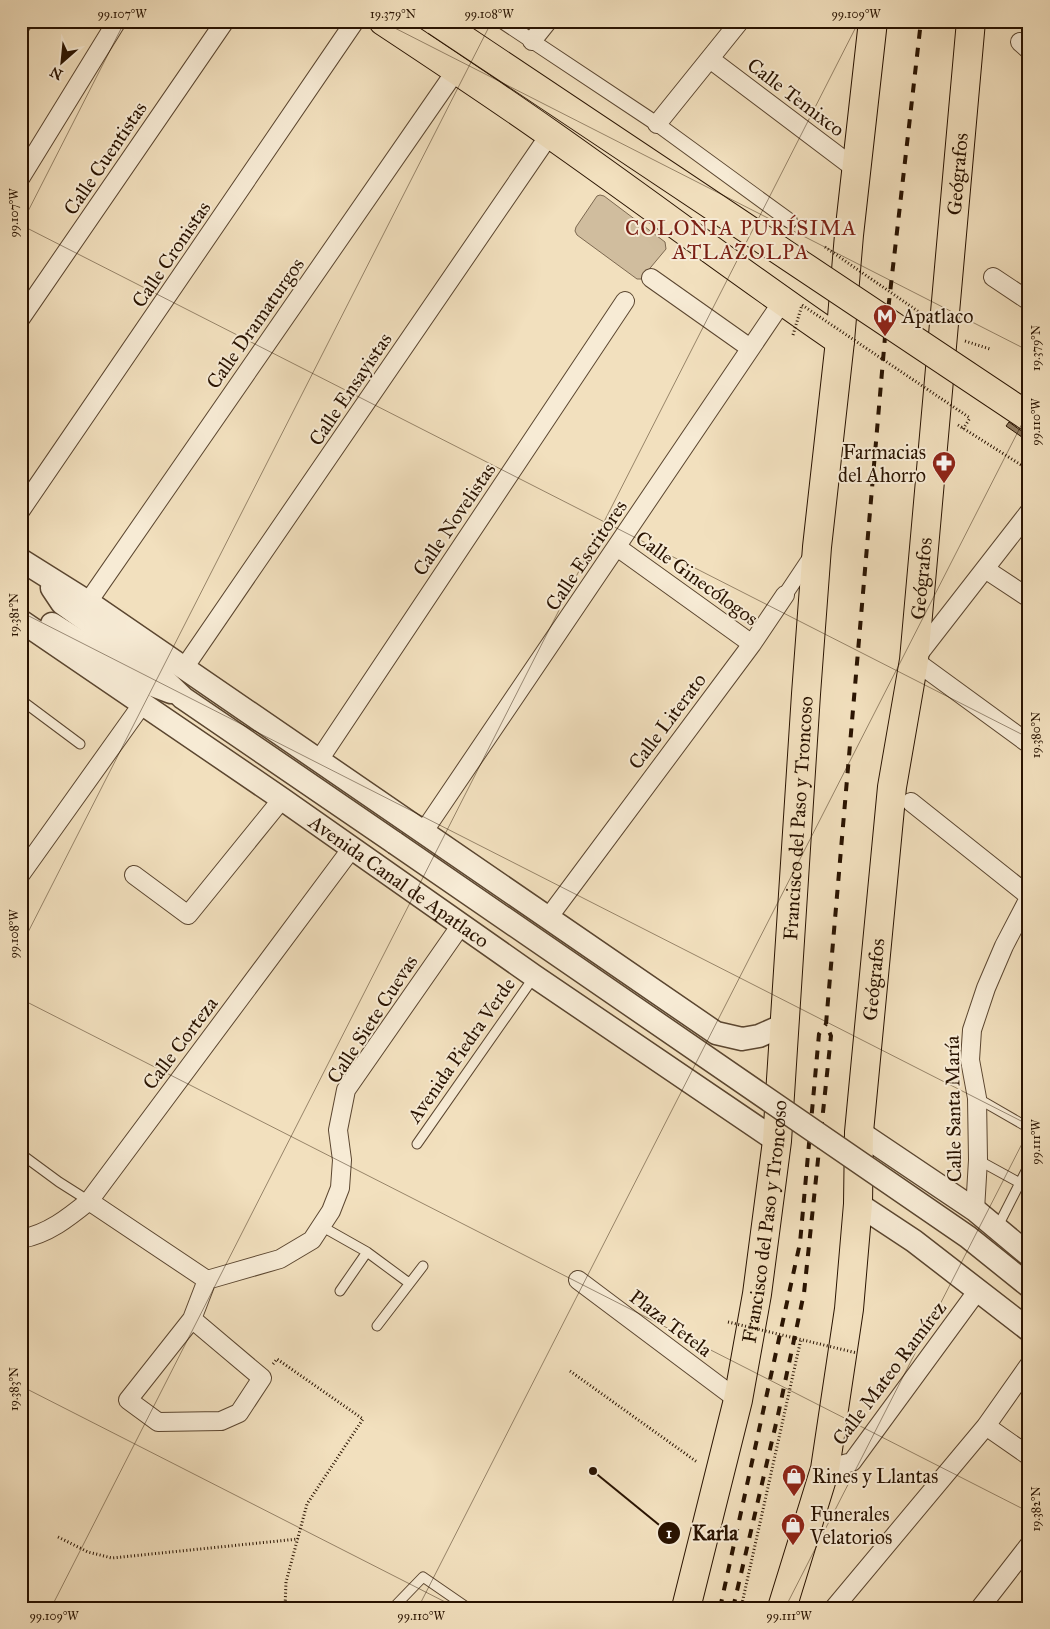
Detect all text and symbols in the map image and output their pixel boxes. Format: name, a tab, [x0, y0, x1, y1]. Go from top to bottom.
text: 99.107°W	[97, 7, 147, 21]
text: 19.379°N	[370, 7, 416, 21]
text: 99.108°W	[464, 7, 514, 21]
text: 99.109°W	[831, 7, 881, 21]
north arrow	[38, 38, 88, 88]
street label: Calle Temixco	[743, 53, 849, 141]
text: N	[47, 63, 65, 83]
street label: Calle Cuentistas	[58, 97, 152, 219]
street label: Geógrafos	[942, 132, 973, 216]
text: 99.107°W	[7, 188, 21, 238]
street label: Calle Cronistas	[127, 196, 215, 312]
district label: COLONIA PURÍSIMA ATLAZOLPA	[625, 214, 857, 265]
street label: Calle Dramaturgos	[201, 253, 310, 394]
metro station icon: Apatlaco	[872, 303, 898, 337]
place label: Apatlaco	[901, 304, 974, 328]
text: 19.379°N	[1029, 325, 1043, 371]
street label: Calle Ensayistas	[303, 328, 397, 450]
text: 99.110°W	[1029, 398, 1043, 446]
place label: Farmacias del Ahorro	[838, 440, 926, 487]
pharmacy icon: Farmacias del Ahorro	[931, 450, 957, 484]
street label: Calle Novelistas	[407, 458, 501, 580]
street label: Calle Escritores	[540, 495, 632, 615]
street label: Calle Ginecólogos	[630, 525, 763, 631]
street label: Geógrafos	[906, 536, 937, 621]
text: 19.381°N	[7, 593, 21, 637]
street label: Calle Literato	[623, 668, 711, 774]
street label: Francisco del Paso y Troncoso	[778, 695, 818, 941]
text: 19.380°N	[1029, 712, 1043, 758]
street label: Avenida Canal de Apatlaco	[303, 809, 494, 953]
text: 99.108°W	[7, 909, 21, 959]
street label: Geógrafos	[858, 937, 889, 1022]
street label: Calle Siete Cuevas	[322, 950, 422, 1088]
street label: Avenida Piedra Verde	[401, 973, 520, 1128]
street label: Calle Corteza	[137, 991, 223, 1094]
street label: Calle Santa María	[940, 1035, 966, 1182]
street label: Francisco del Paso y Troncoso	[736, 1099, 792, 1345]
text: 99.111°W	[1029, 1119, 1043, 1165]
street label: Plaza Tetela	[625, 1284, 717, 1362]
street label: Calle Mateo Ramírez	[827, 1296, 951, 1450]
text: 19.383°N	[7, 1367, 21, 1411]
shop icon: Rines y Llantas	[781, 1463, 807, 1497]
place label: Rines y Llantas	[812, 1464, 938, 1488]
text: 19.382°N	[1029, 1486, 1043, 1532]
place label: Funerales Velatorios	[809, 1502, 892, 1549]
shop icon: Funerales Velatorios	[780, 1512, 806, 1546]
callout: Karla	[657, 1515, 748, 1551]
text: Karla	[692, 1520, 739, 1546]
text: 1	[666, 1524, 672, 1542]
text: 99.109°W	[29, 1609, 79, 1623]
text: 99.110°W	[397, 1609, 445, 1623]
text: 99.111°W	[766, 1609, 812, 1623]

